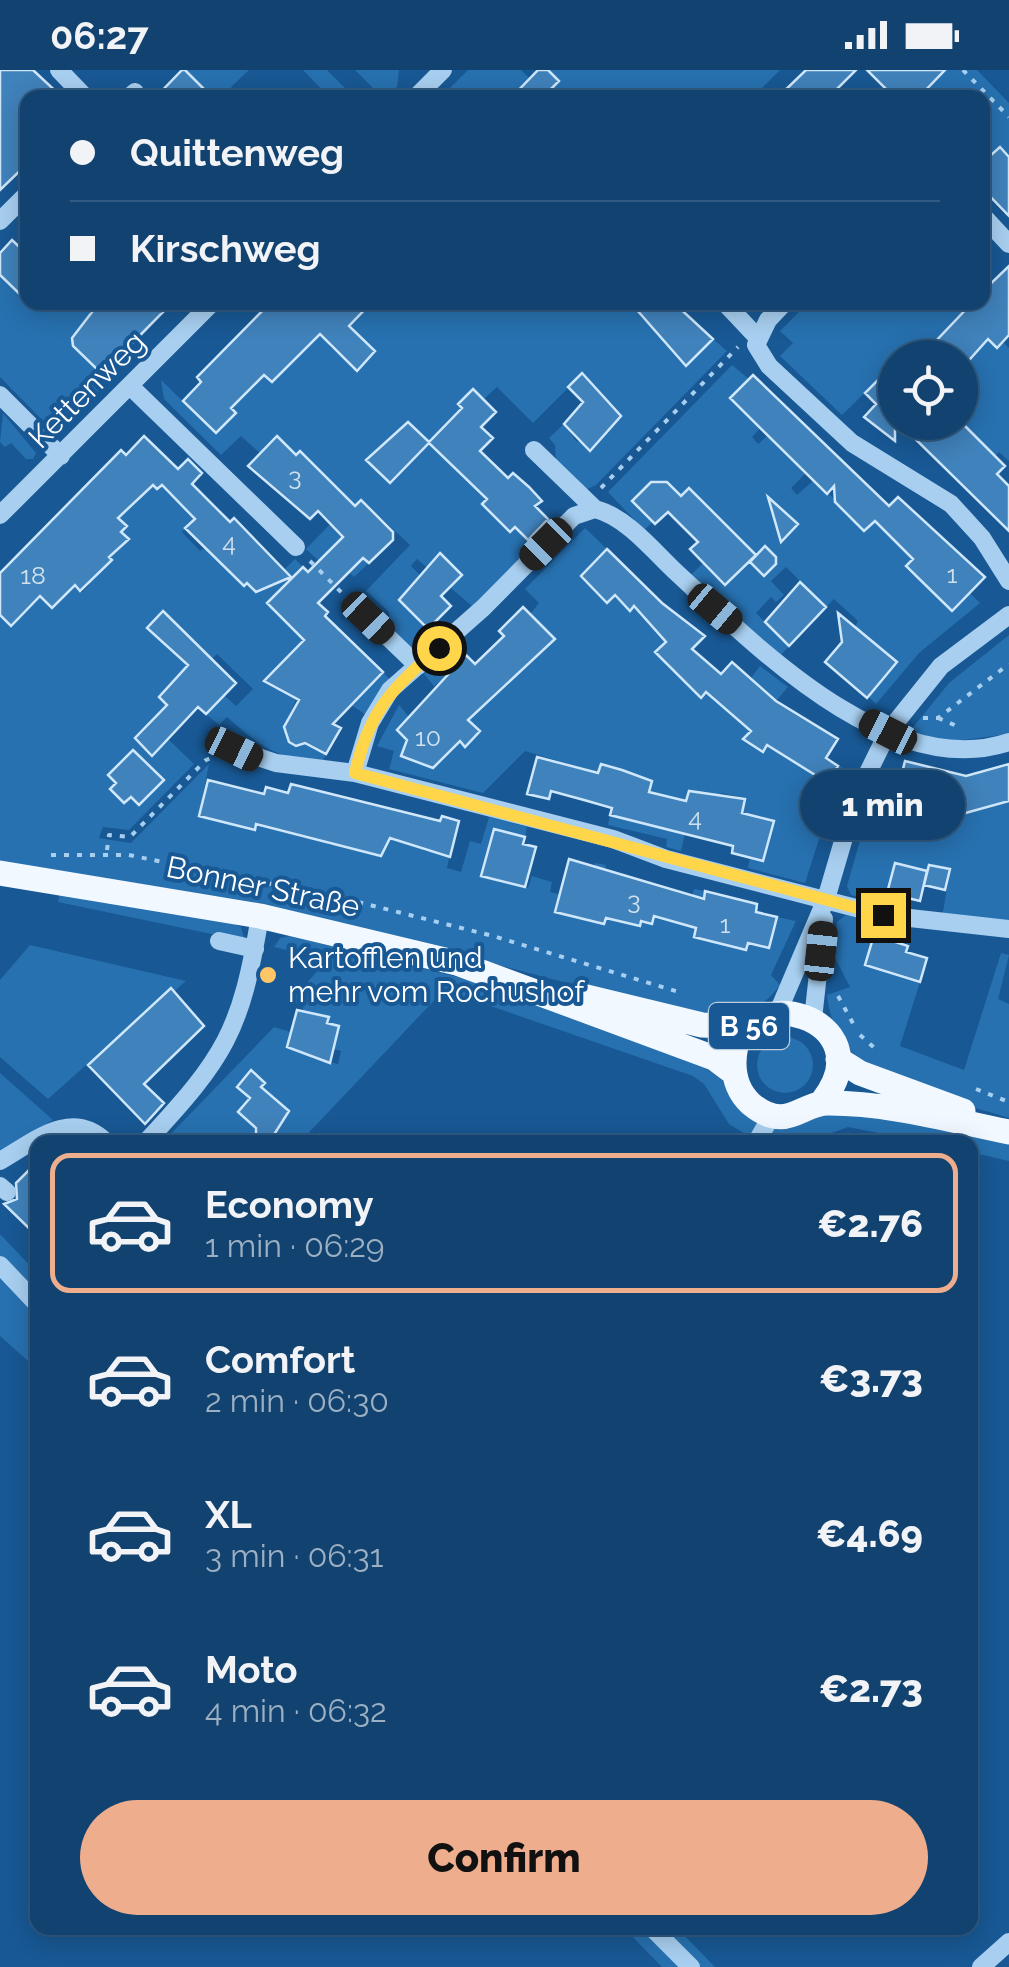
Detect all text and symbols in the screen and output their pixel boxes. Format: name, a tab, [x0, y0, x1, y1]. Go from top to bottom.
text: 06:27	[50, 13, 149, 58]
text: Quittenweg	[130, 130, 344, 175]
text: Kirschweg	[130, 226, 321, 271]
street label: Kettenweg	[21, 324, 152, 455]
map controls	[878, 340, 978, 440]
button: locate	[878, 340, 978, 440]
house number: 3	[288, 461, 302, 491]
car	[514, 512, 578, 576]
house number: 4	[222, 527, 236, 557]
house number: 1	[947, 559, 958, 589]
house number: 18	[20, 560, 46, 590]
car	[682, 578, 748, 640]
car	[336, 586, 400, 650]
route start	[417, 626, 462, 671]
car	[854, 705, 922, 759]
car	[200, 722, 268, 776]
house number: 10	[415, 722, 441, 752]
callout: 1 min	[800, 770, 966, 840]
text: 1 min	[841, 786, 924, 823]
house number: 4	[688, 802, 702, 832]
street label: Bonner Straße	[163, 849, 363, 924]
house number: 3	[627, 885, 641, 915]
route end	[861, 893, 906, 938]
house number: 1	[720, 909, 731, 939]
car	[803, 920, 839, 982]
place label: Kartofflen und mehr vom Rochushof	[288, 940, 585, 1009]
marker: Kartofflen und mehr vom Rochushof	[257, 964, 279, 986]
road number: B 56	[709, 1003, 789, 1049]
icon: car	[85, 1178, 175, 1268]
text: Economy	[205, 1182, 374, 1227]
text: €2.76	[817, 1201, 923, 1246]
text: 1 min · 06:29	[205, 1227, 385, 1264]
icon: car	[85, 1333, 175, 1423]
text: Comfort	[205, 1337, 355, 1382]
text: €3.73	[819, 1356, 923, 1401]
text: 2 min · 06:30	[205, 1382, 389, 1419]
icon: car	[85, 1488, 175, 1578]
text: XL	[205, 1492, 252, 1537]
text: €4.69	[816, 1511, 923, 1556]
text: 3 min · 06:31	[205, 1537, 383, 1574]
icon: car	[85, 1643, 175, 1733]
text: Moto	[205, 1647, 298, 1692]
text: €2.73	[819, 1666, 923, 1711]
text: 4 min · 06:32	[205, 1692, 387, 1729]
button: Confirm	[80, 1800, 928, 1915]

